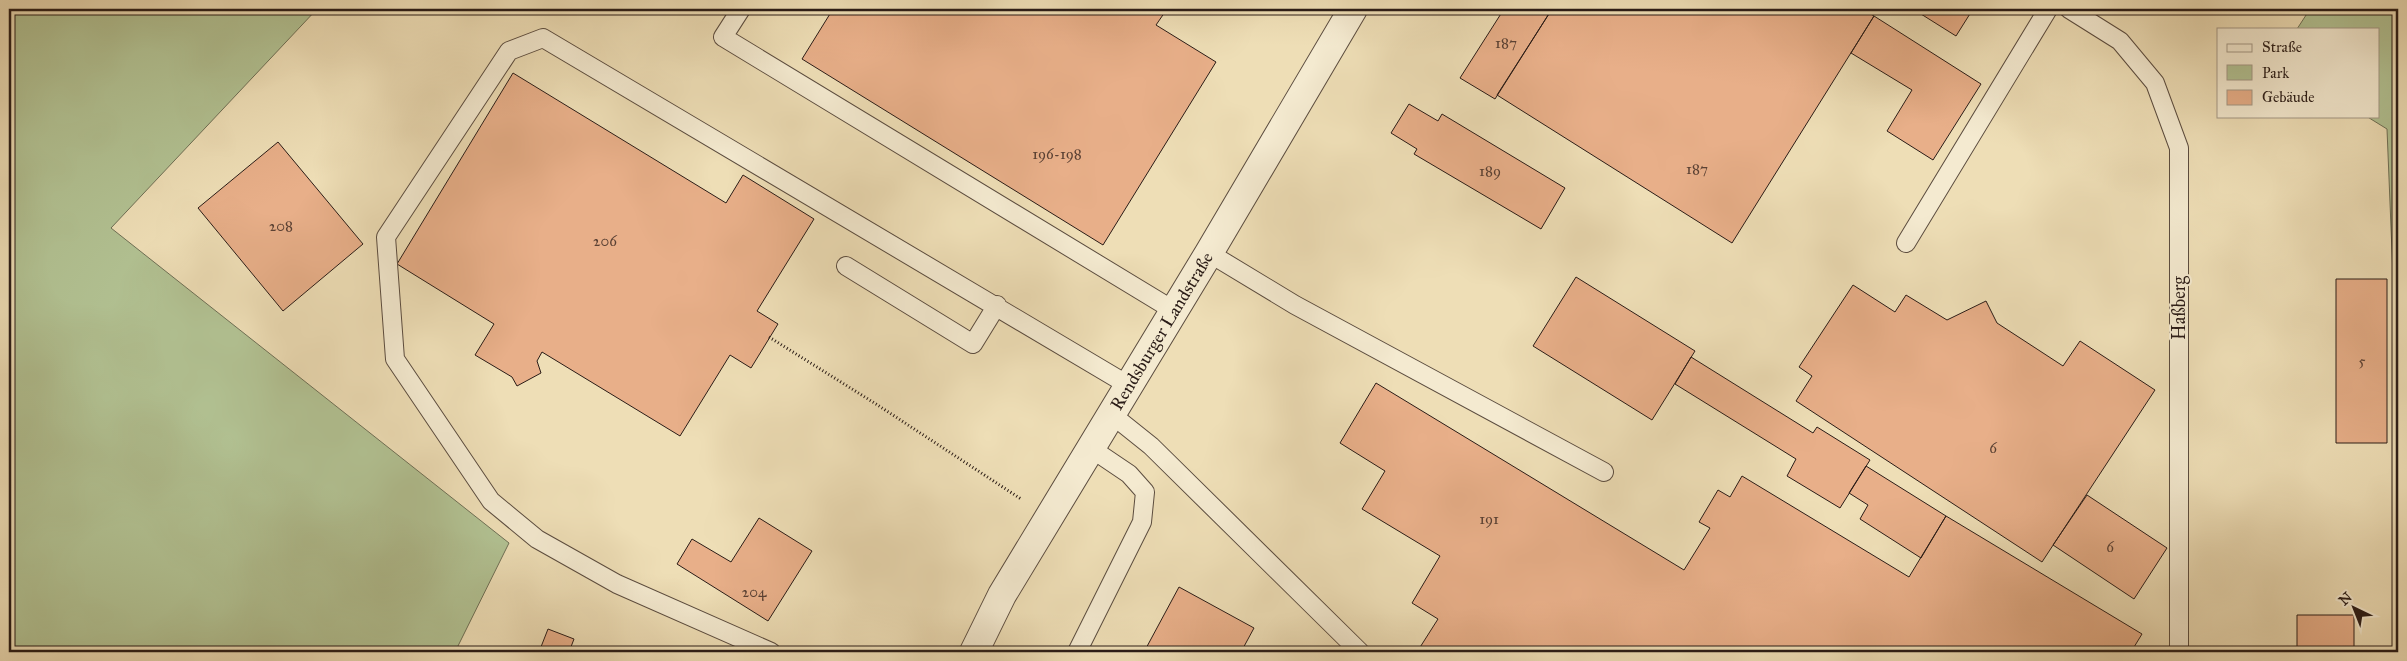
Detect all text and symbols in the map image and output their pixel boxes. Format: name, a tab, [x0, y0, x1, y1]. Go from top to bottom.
legend	[2217, 28, 2380, 118]
house number: 187	[1495, 34, 1517, 52]
text: Straße	[2262, 38, 2302, 56]
text: Park	[2262, 64, 2289, 82]
text: Gebäude	[2262, 88, 2315, 106]
house number: 196-198	[1032, 145, 1082, 163]
house number: 187	[1686, 160, 1708, 178]
house number: 189	[1479, 162, 1501, 180]
house number: 208	[269, 217, 293, 235]
house number: 206	[593, 232, 618, 250]
street label: Rendsburger Landstraße	[1105, 248, 1218, 414]
street label: Haßberg	[2168, 275, 2191, 340]
house number: 5	[2359, 352, 2366, 370]
house number: 6	[1989, 439, 1998, 457]
house number: 191	[1479, 510, 1499, 528]
house number: 6	[2106, 538, 2115, 556]
house number: 204	[742, 583, 767, 601]
north arrow	[2330, 584, 2380, 634]
text: N	[2335, 589, 2356, 609]

